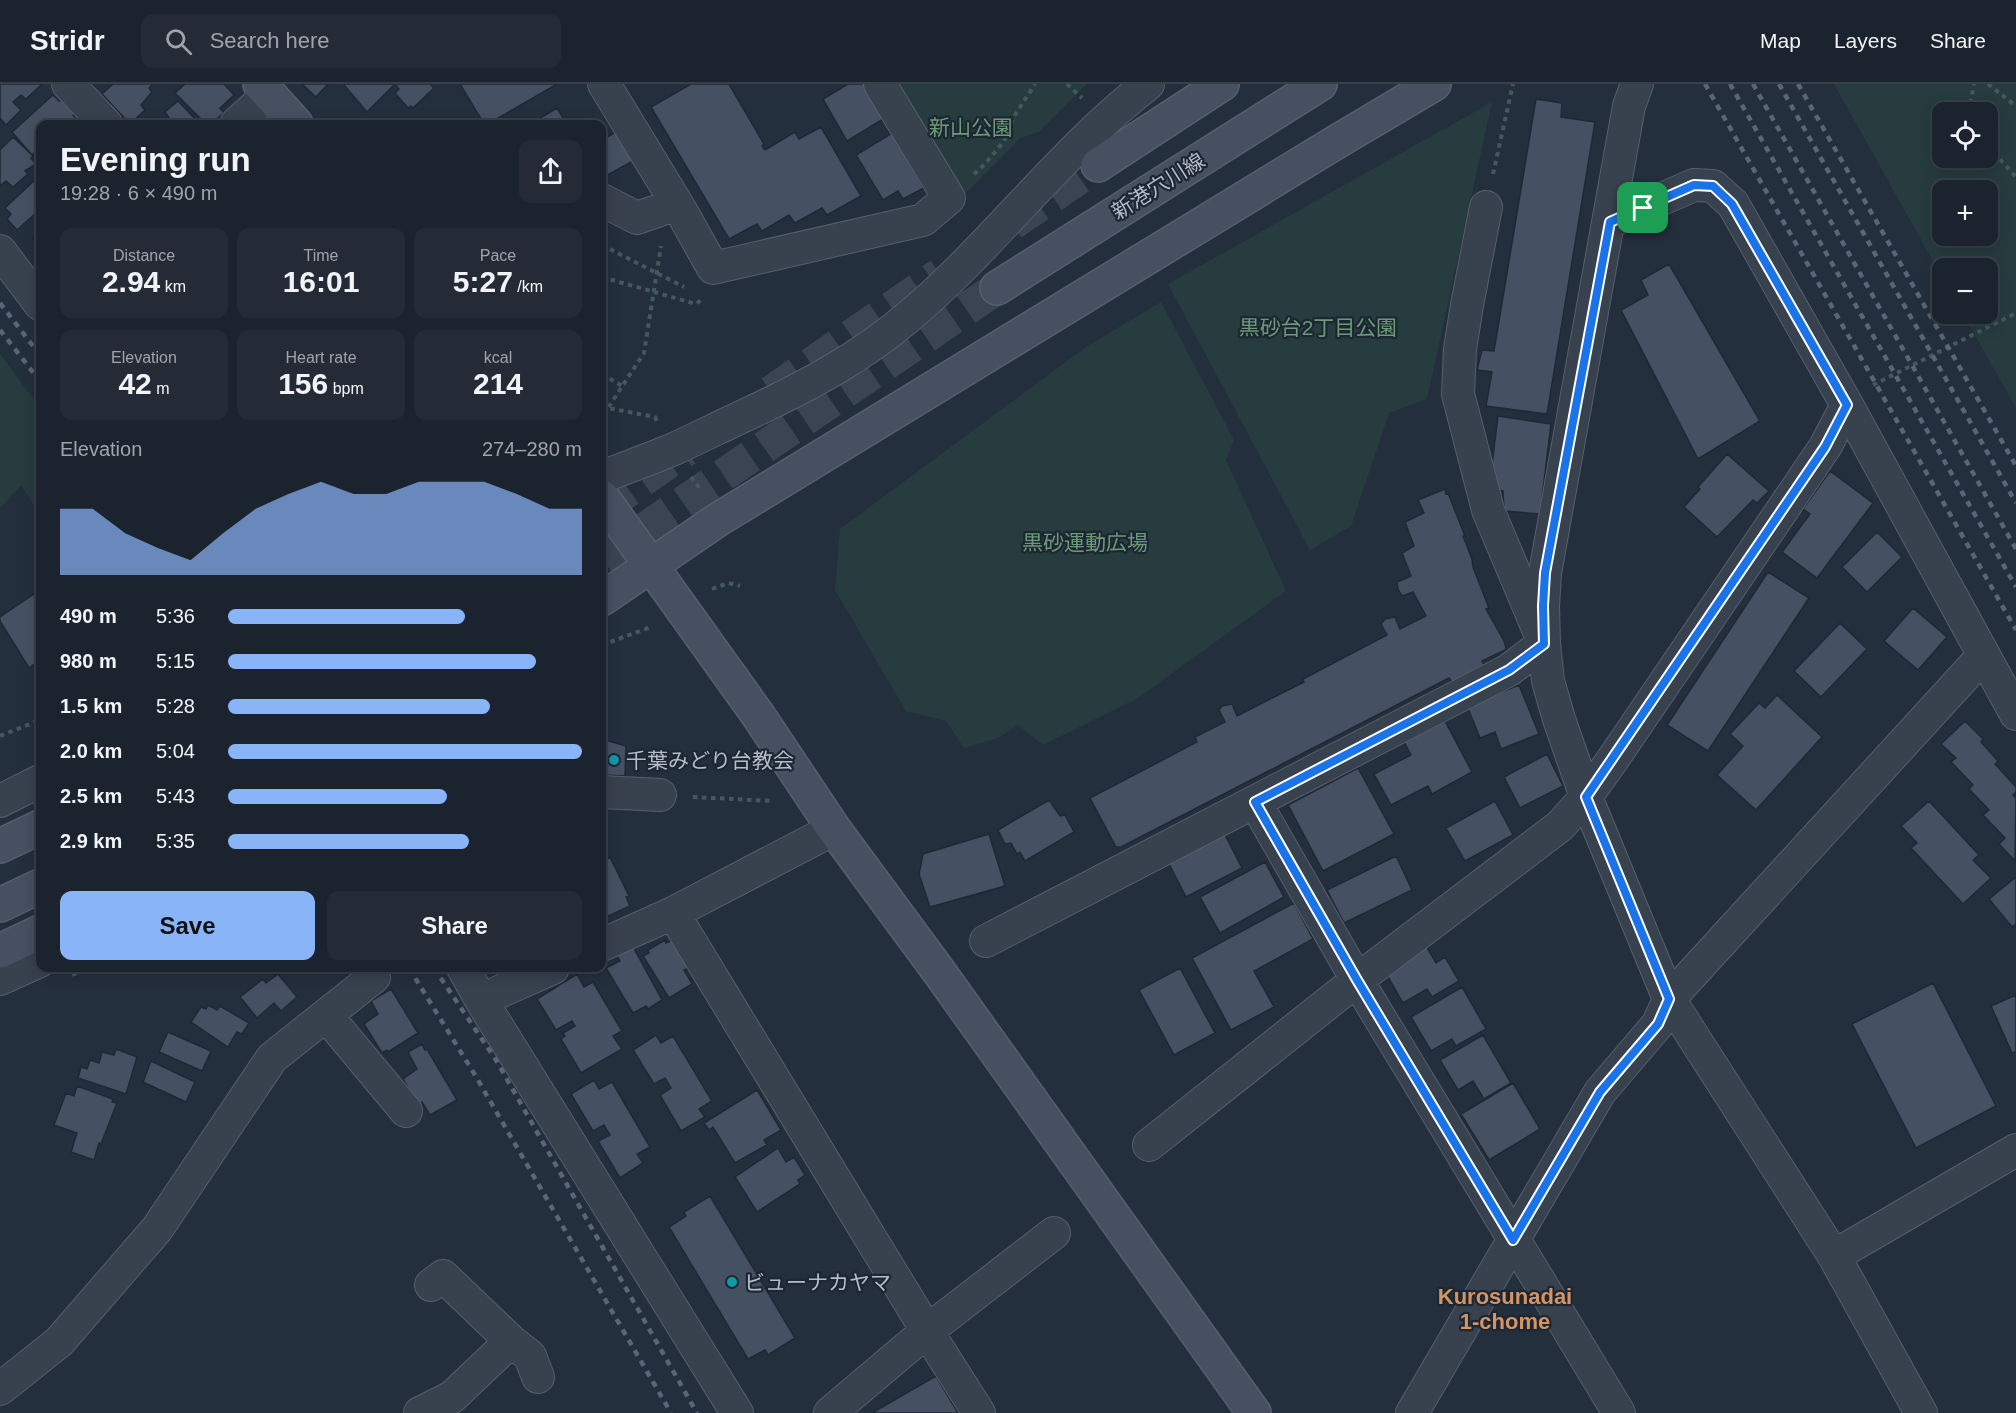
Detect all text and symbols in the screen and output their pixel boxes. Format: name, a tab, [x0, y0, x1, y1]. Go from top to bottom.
search box	[141, 14, 561, 68]
text: Stridr	[30, 25, 105, 56]
icon: search	[162, 25, 195, 58]
text: Search here	[210, 28, 330, 53]
text: Map	[1760, 29, 1801, 52]
text: Layers	[1834, 29, 1897, 52]
text: Share	[1930, 29, 1986, 52]
map controls	[1932, 102, 1998, 324]
button: locate	[1932, 102, 1998, 168]
park label: 新山公園	[929, 116, 1013, 139]
button: share	[519, 140, 582, 203]
text: Evening run	[60, 141, 251, 178]
street label: 新港穴川線	[1107, 148, 1209, 224]
button: +	[1932, 180, 1998, 246]
text: 19:28 · 6 × 490 m	[60, 182, 217, 204]
pin	[1617, 182, 1668, 233]
icon: arrive	[1626, 191, 1659, 224]
text: Distance	[113, 247, 175, 264]
text: Time	[304, 247, 338, 264]
text: Pace	[480, 247, 516, 264]
button: −	[1932, 258, 1998, 324]
text: 2.94	[102, 265, 160, 298]
text: 16:01	[283, 265, 359, 298]
text: 5:27	[453, 265, 513, 298]
text: km	[160, 278, 186, 295]
text: /km	[513, 278, 543, 295]
park label: 黒砂台2丁目公園	[1239, 316, 1397, 339]
text: Elevation	[111, 349, 177, 366]
text: Heart rate	[285, 349, 357, 366]
text: kcal	[484, 349, 512, 366]
text: 42	[118, 367, 152, 400]
text: 156	[278, 367, 328, 400]
text: 214	[473, 367, 523, 400]
text: m	[152, 380, 170, 397]
text: bpm	[328, 380, 364, 397]
text: Elevation	[60, 438, 142, 460]
text: 274–280 m	[482, 438, 582, 460]
park label: 黒砂運動広場	[1022, 531, 1148, 554]
text: 490 m	[60, 605, 117, 627]
text: 5:36	[156, 605, 195, 627]
text: 980 m	[60, 650, 117, 672]
text: 5:15	[156, 650, 195, 672]
text: 1.5 km	[60, 695, 122, 717]
text: 5:28	[156, 695, 195, 717]
text: 2.0 km	[60, 740, 122, 762]
text: 5:04	[156, 740, 195, 762]
place label: 千葉みどり台教会	[626, 749, 794, 772]
marker: 千葉みどり台教会	[607, 753, 621, 767]
text: 2.5 km	[60, 785, 122, 807]
text: 5:43	[156, 785, 195, 807]
text: 2.9 km	[60, 830, 122, 852]
text: 5:35	[156, 830, 195, 852]
button: Save	[60, 891, 315, 960]
button: Share	[327, 891, 582, 960]
place label: ビューナカヤマ	[744, 1271, 891, 1294]
marker: ビューナカヤマ	[725, 1275, 739, 1289]
district label: Kurosunadai 1-chome	[1438, 1284, 1572, 1334]

